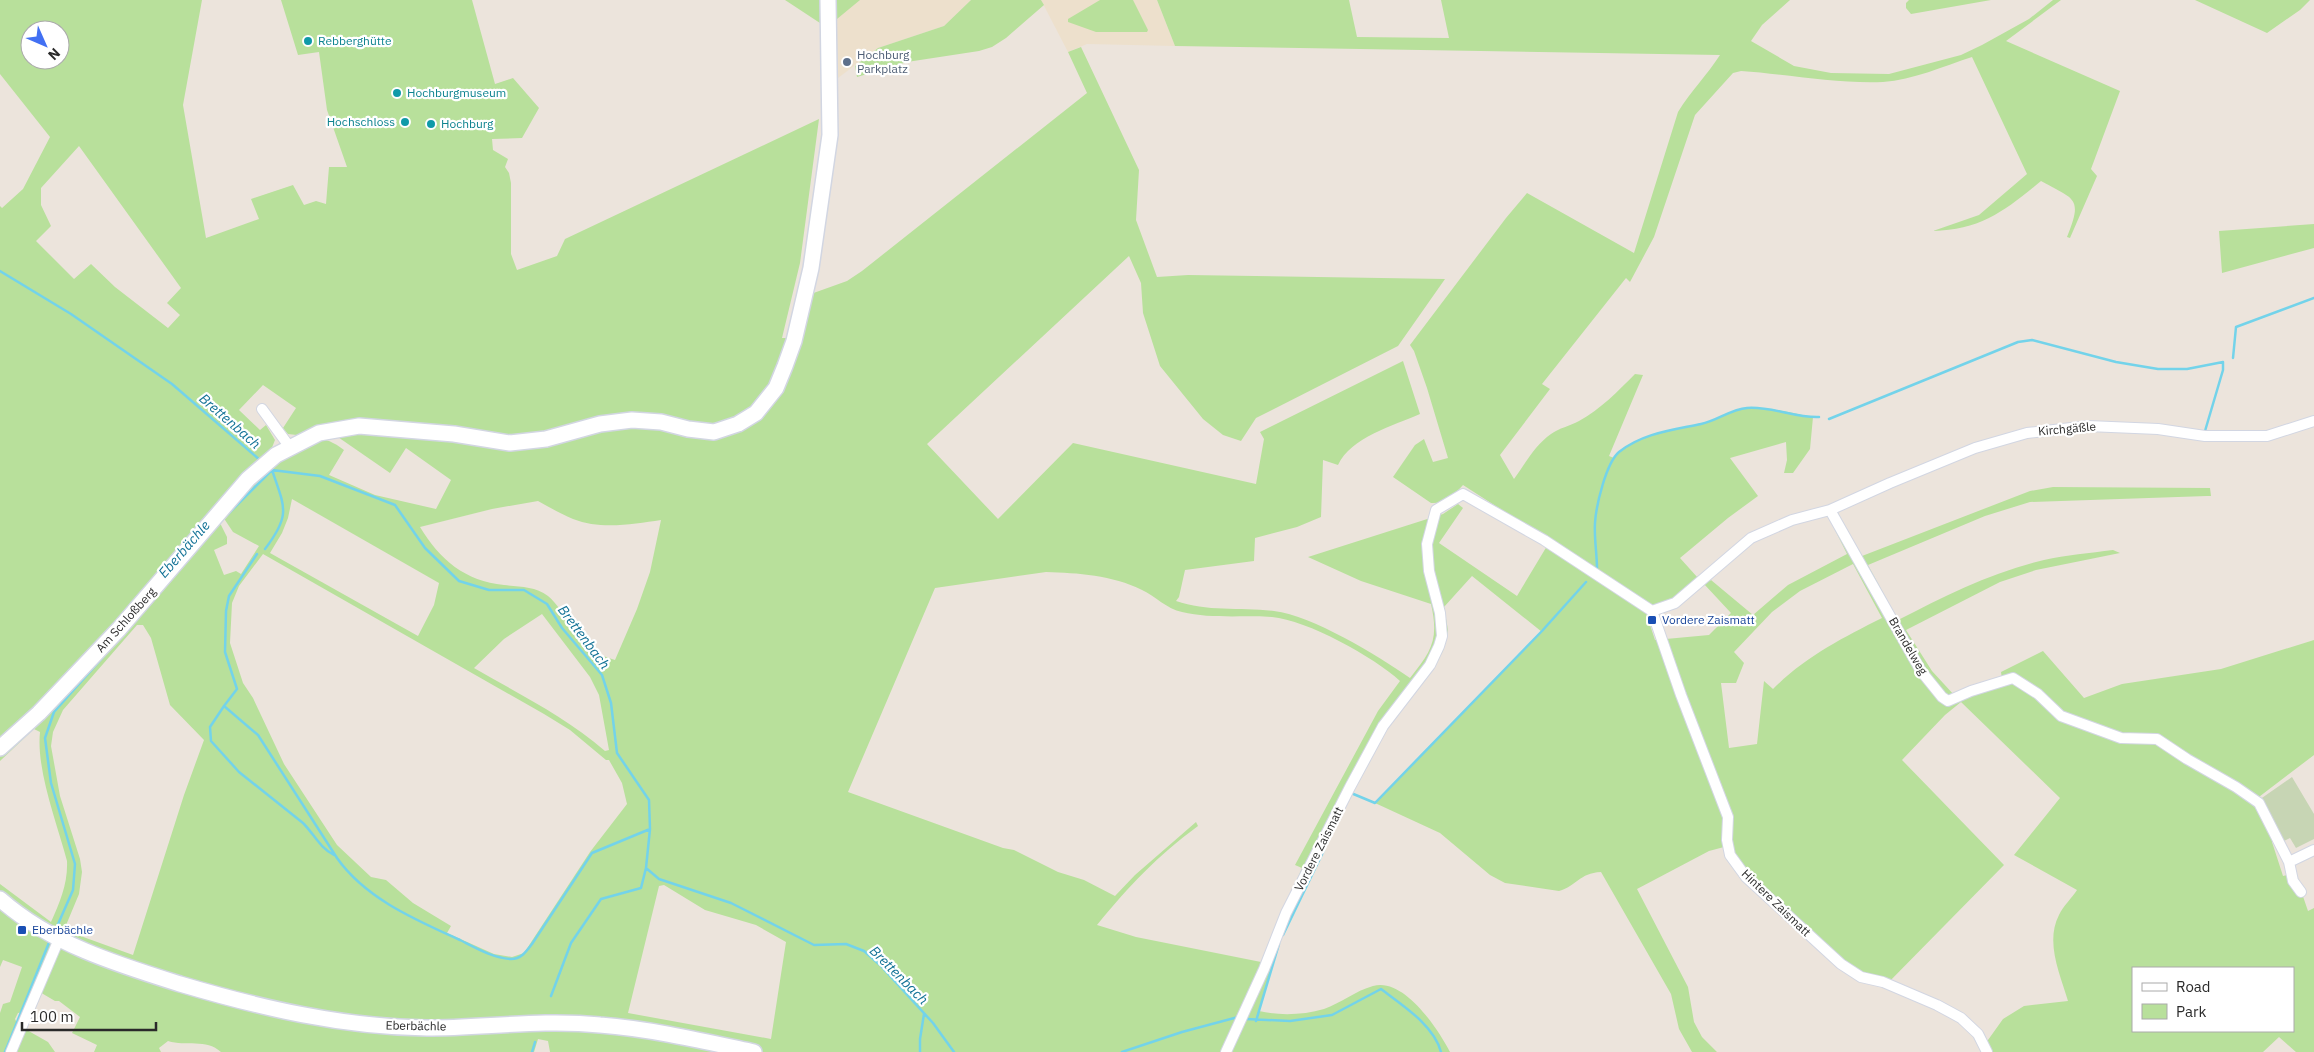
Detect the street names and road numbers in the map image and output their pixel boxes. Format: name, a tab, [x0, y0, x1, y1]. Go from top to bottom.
street label: Kirchgäßle	[2037, 418, 2097, 439]
street label: Am Schloßberg	[92, 584, 159, 655]
street label: Brandelweg	[1886, 614, 1931, 678]
street label: Vordere Zaismatt	[1291, 804, 1346, 893]
street label: Hintere Zaismatt	[1739, 866, 1814, 939]
street label: Eberbächle	[385, 1017, 447, 1034]

